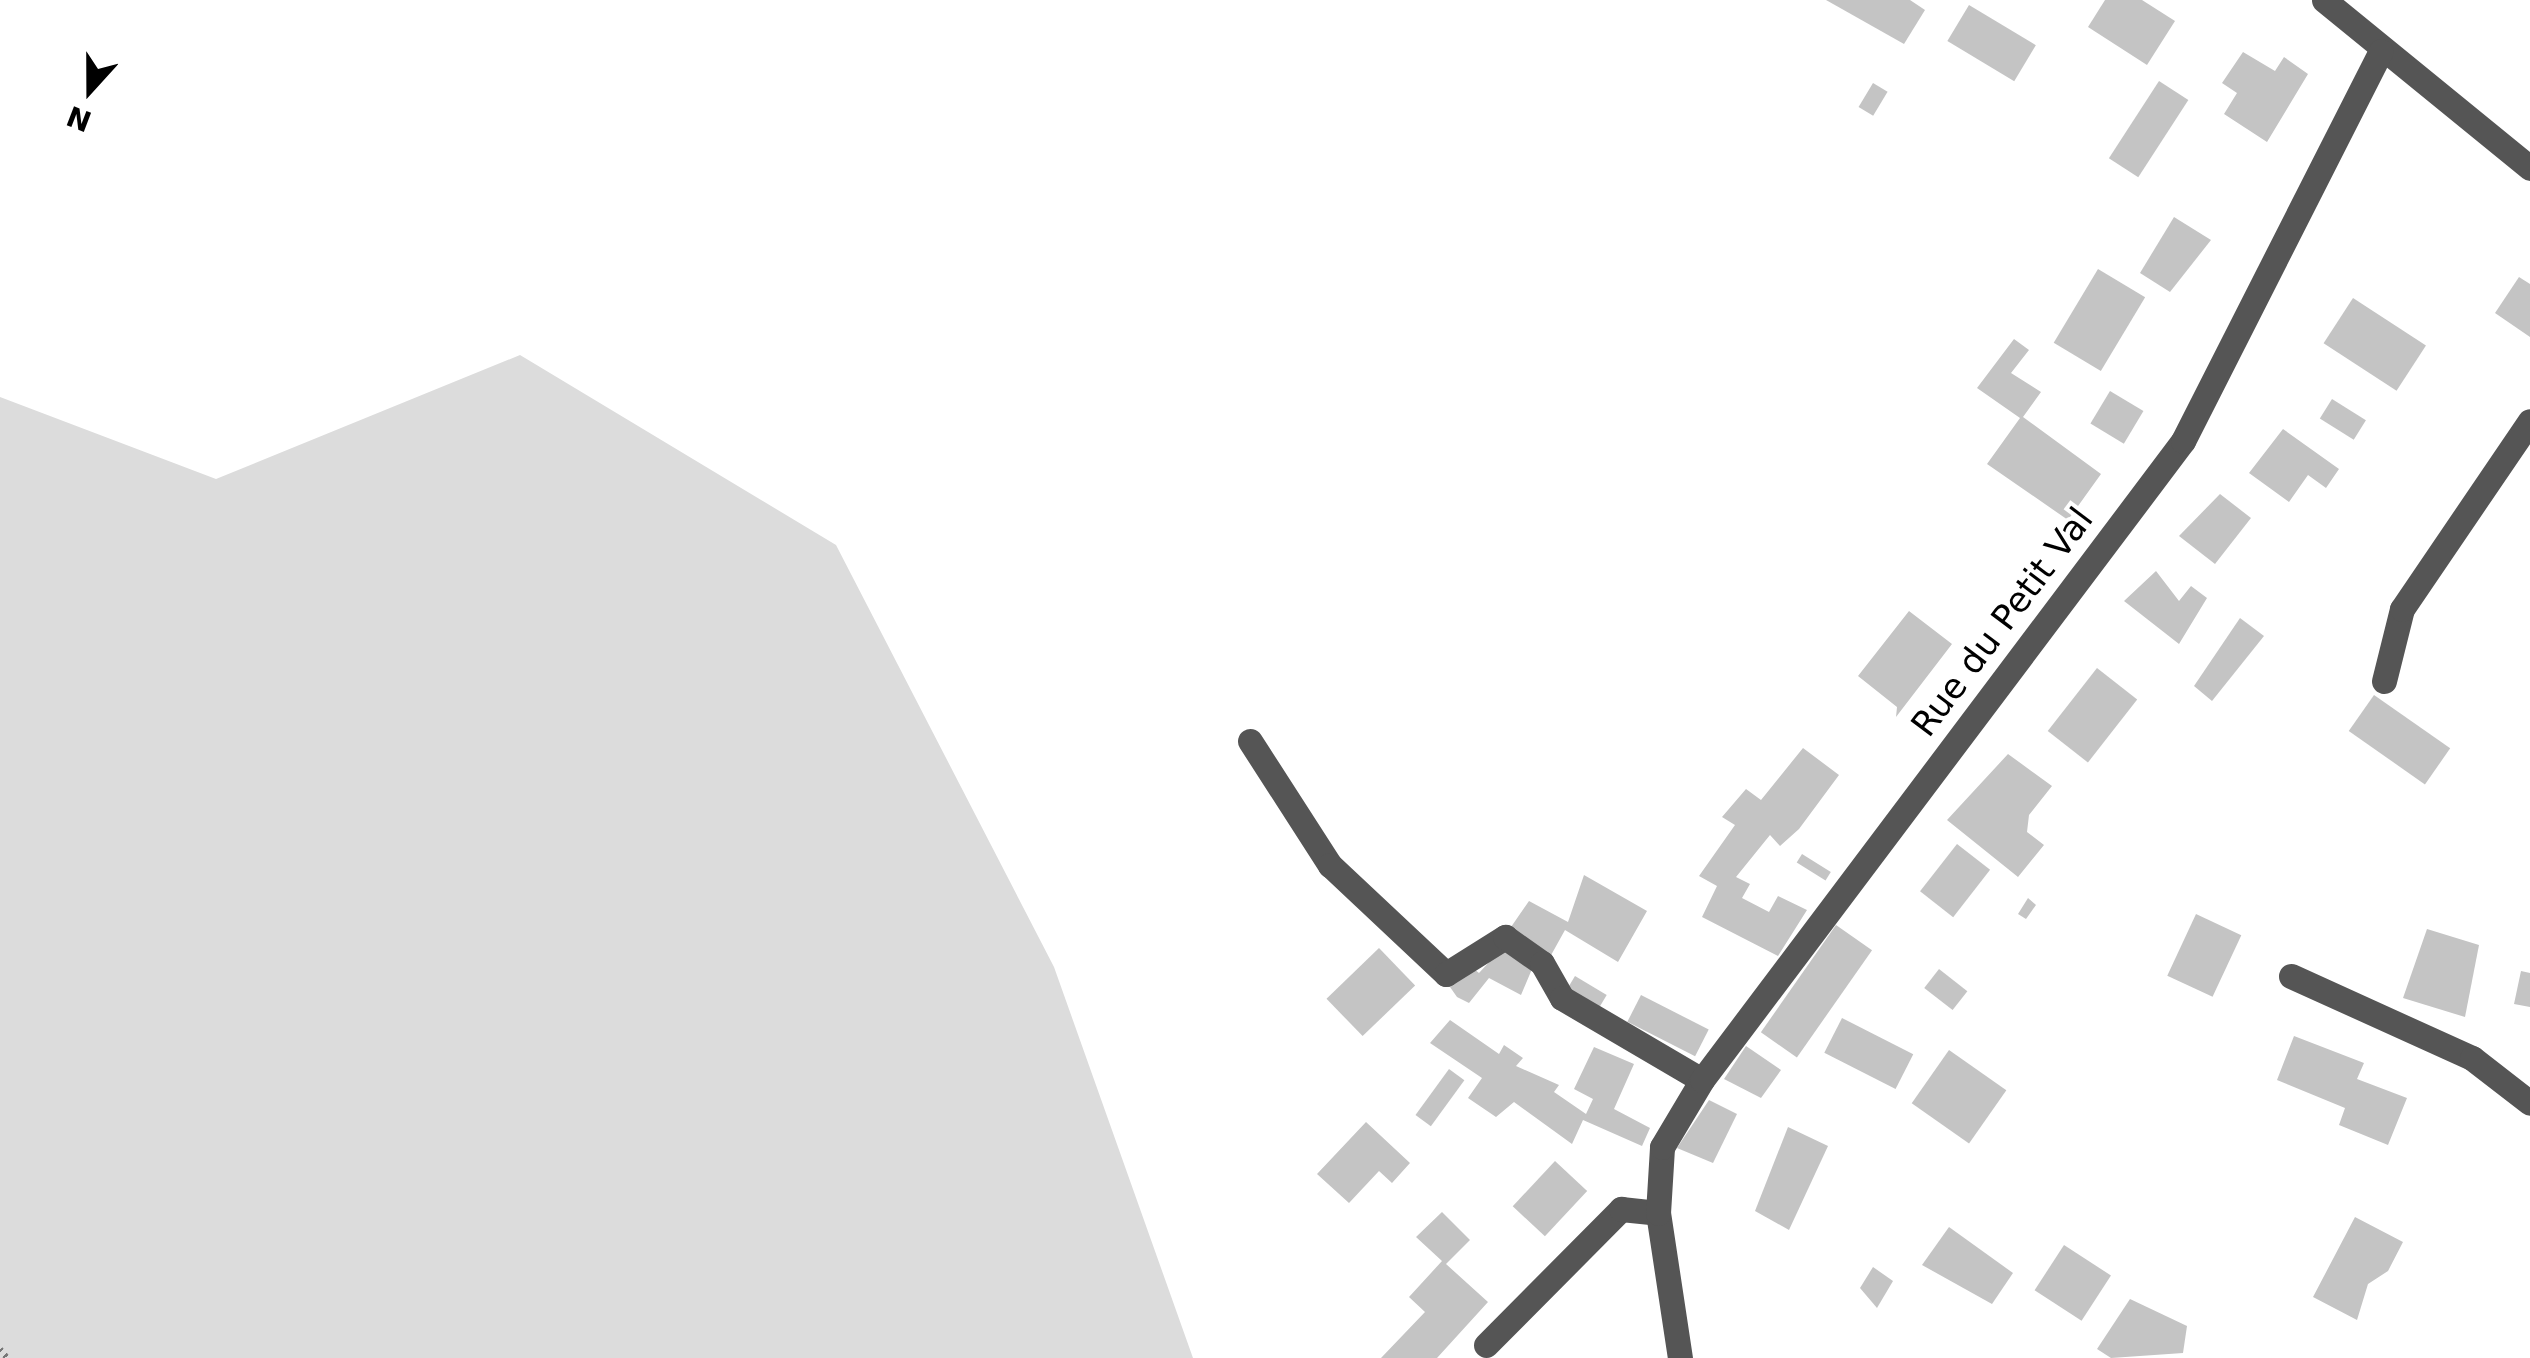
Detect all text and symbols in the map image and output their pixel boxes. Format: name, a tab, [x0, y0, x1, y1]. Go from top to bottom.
north arrow	[40, 40, 140, 140]
text: N	[62, 99, 96, 138]
street label: Rue du Petit Val	[1902, 499, 2102, 745]

